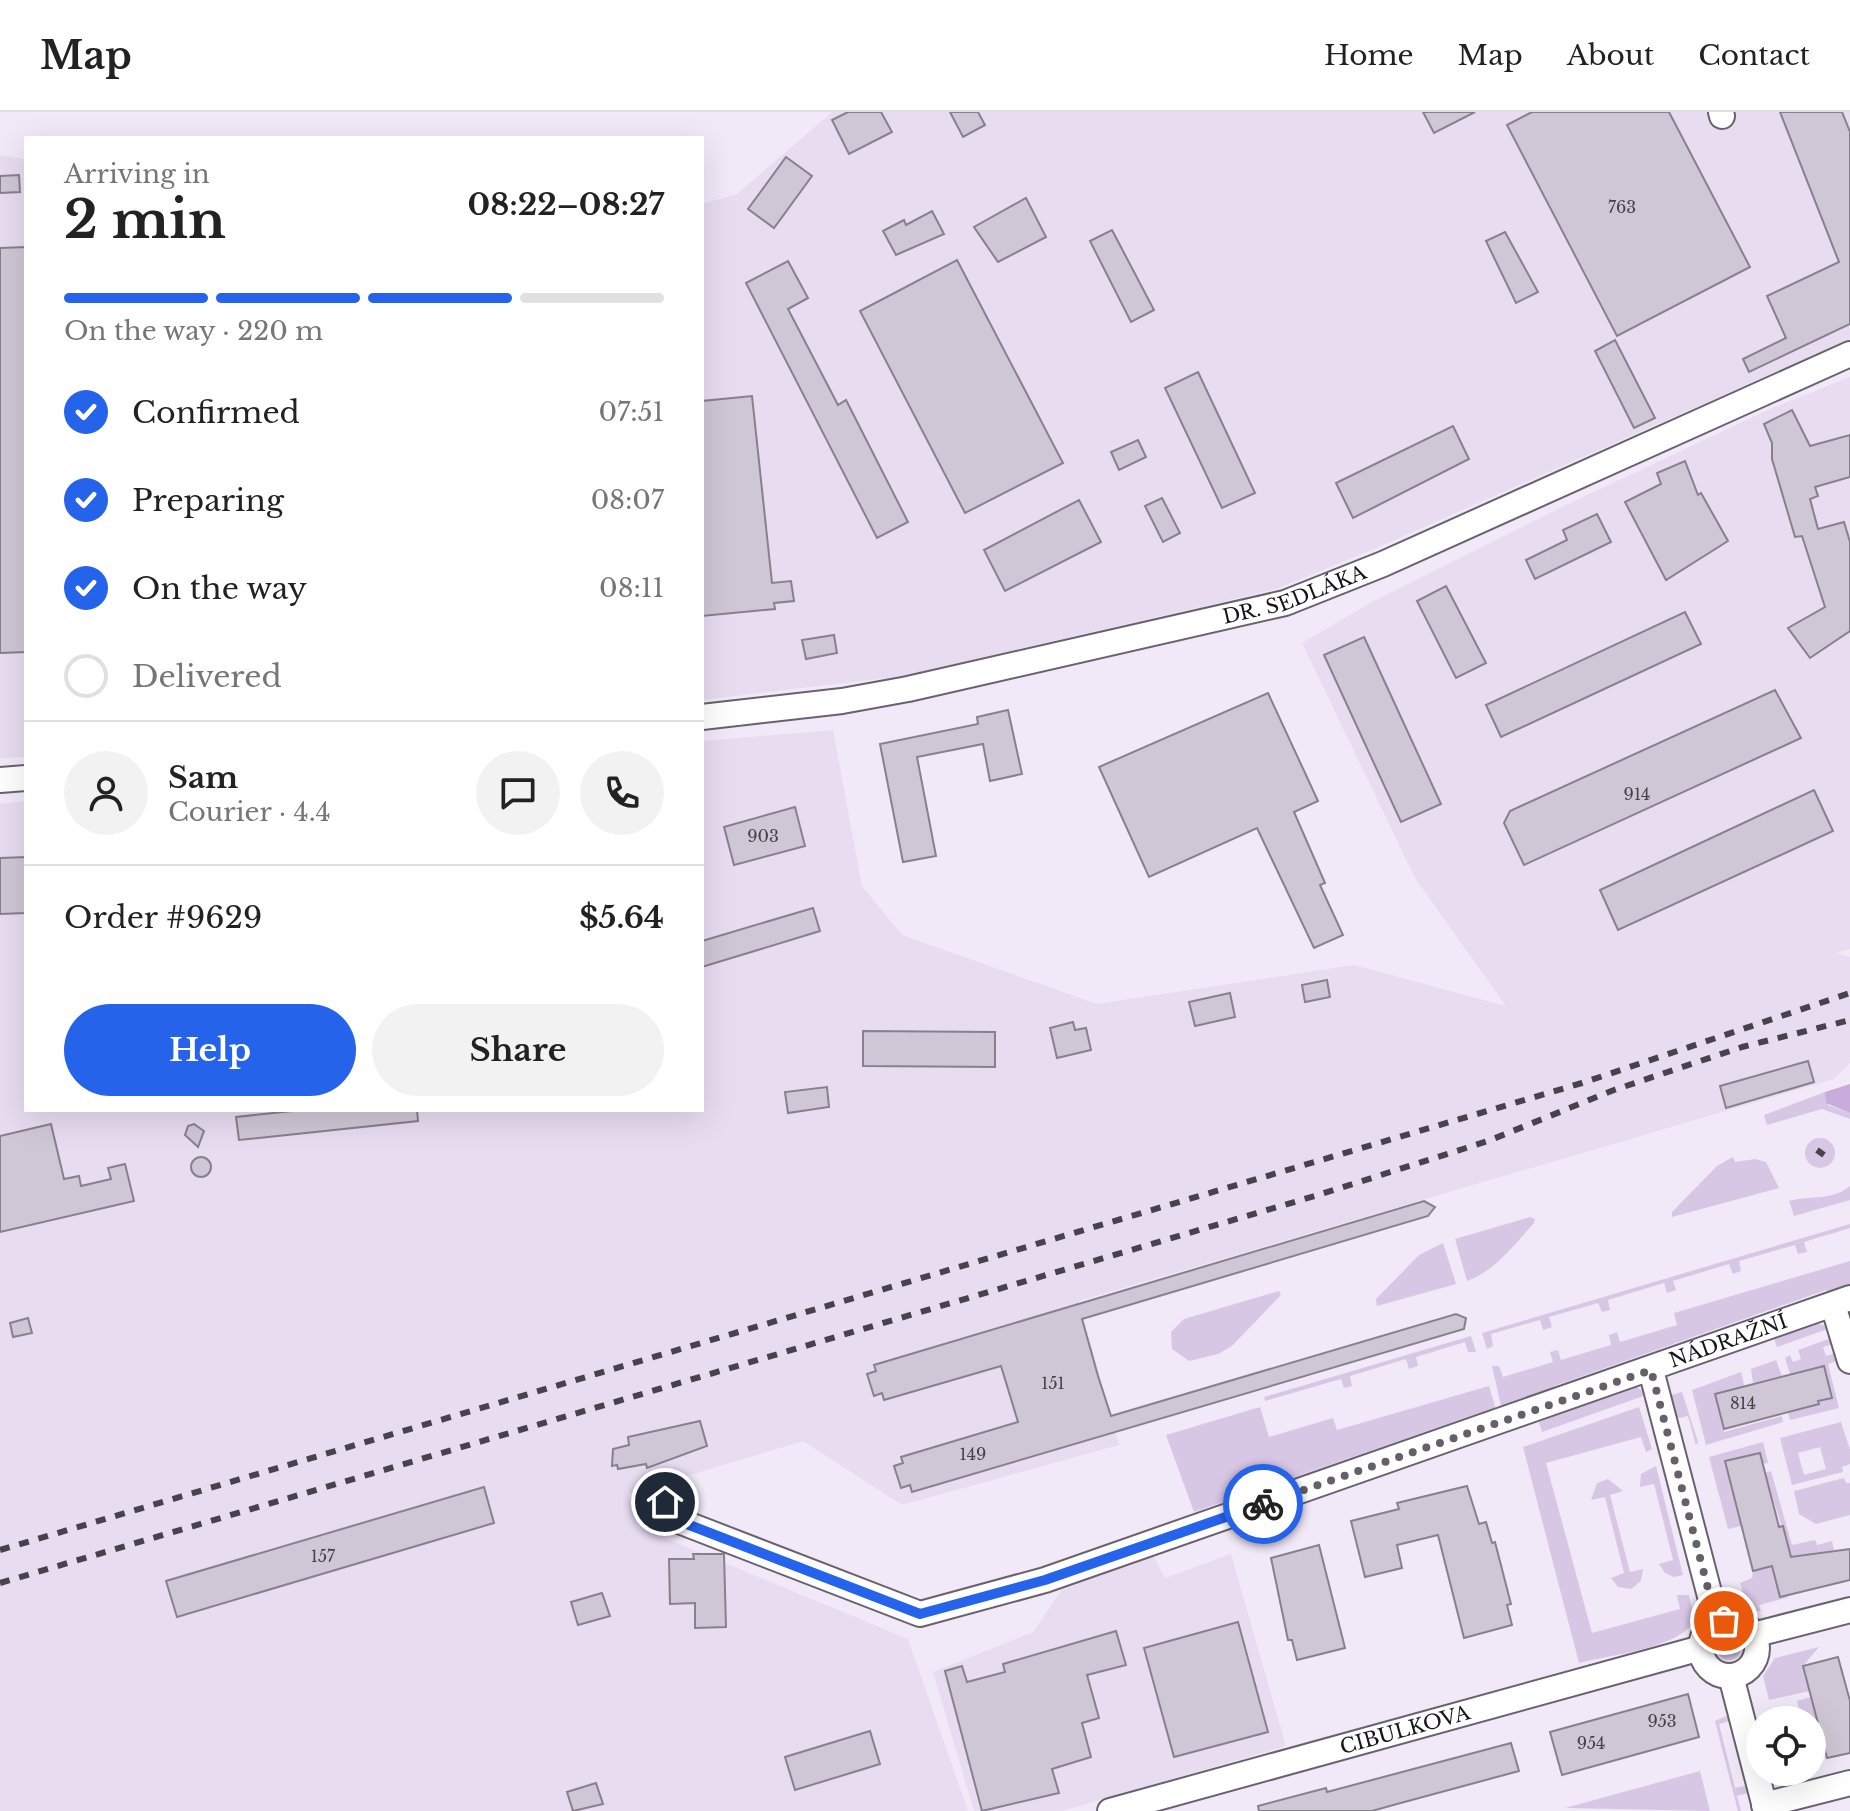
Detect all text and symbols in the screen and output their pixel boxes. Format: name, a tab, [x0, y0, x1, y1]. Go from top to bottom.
text: Map	[40, 32, 132, 79]
text: Home	[1324, 38, 1414, 73]
text: Map	[1458, 38, 1523, 73]
text: About	[1567, 38, 1654, 73]
text: Contact	[1698, 38, 1810, 73]
text: Arriving in	[64, 158, 210, 190]
text: 08:22–08:27	[468, 186, 664, 223]
text: 2 min	[64, 188, 226, 252]
house number: 763	[1608, 197, 1636, 217]
text: On the way · 220 m	[64, 315, 323, 347]
icon: check	[64, 390, 108, 434]
text: Confirmed	[132, 394, 300, 431]
text: 07:51	[599, 396, 664, 428]
icon: check	[64, 478, 108, 522]
text: Preparing	[132, 482, 284, 519]
text: 08:07	[591, 484, 664, 516]
street label: DR. SEDLÁKA	[1220, 560, 1370, 629]
icon: check	[64, 566, 108, 610]
text: On the way	[132, 570, 307, 607]
text: 08:11	[599, 572, 664, 604]
text: Delivered	[132, 658, 282, 695]
button: person	[64, 751, 148, 835]
button: chat	[476, 751, 560, 835]
button: phone	[580, 751, 664, 835]
text: Sam	[168, 759, 238, 796]
house number: 914	[1624, 784, 1650, 804]
text: Courier · 4.4	[168, 796, 331, 828]
house number: 903	[747, 826, 779, 846]
text: Order #9629	[64, 899, 262, 936]
text: $5.64	[579, 899, 664, 936]
button: Help	[64, 1004, 356, 1096]
button: Share	[372, 1004, 664, 1096]
street label: NÁDRAŽNÍ	[1666, 1308, 1791, 1372]
house number: 151	[1041, 1373, 1065, 1393]
house number: 814	[1730, 1393, 1756, 1413]
house number: 149	[960, 1444, 986, 1464]
courier	[1223, 1464, 1303, 1544]
pin	[631, 1468, 699, 1536]
icon: home	[643, 1480, 687, 1524]
icon: bike	[1241, 1482, 1285, 1526]
house number: 157	[311, 1546, 336, 1566]
pin	[1690, 1587, 1758, 1655]
icon: bag	[1702, 1599, 1746, 1643]
street label: CIBULKOVA	[1337, 1700, 1473, 1759]
map controls	[1746, 1706, 1826, 1786]
button: locate	[1746, 1706, 1826, 1786]
house number: 953	[1647, 1711, 1677, 1731]
house number: 954	[1577, 1733, 1605, 1753]

